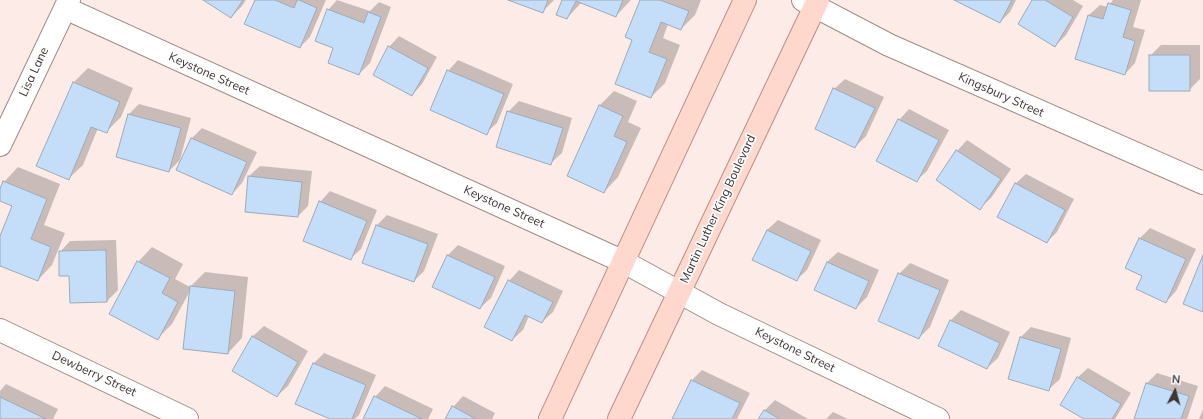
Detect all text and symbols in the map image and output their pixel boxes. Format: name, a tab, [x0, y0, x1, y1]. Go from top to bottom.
street label: Lisa Lane	[16, 45, 52, 99]
street label: Keystone Street	[166, 50, 252, 98]
street label: Kingsbury Street	[956, 70, 1046, 120]
street label: Martin Luther King Boulevard	[677, 133, 759, 285]
street label: Keystone Street	[461, 183, 547, 231]
street label: Keystone Street	[753, 324, 837, 376]
street label: Dewberry Street	[50, 348, 138, 400]
north arrow	[1155, 371, 1195, 411]
text: N	[1171, 372, 1181, 386]

